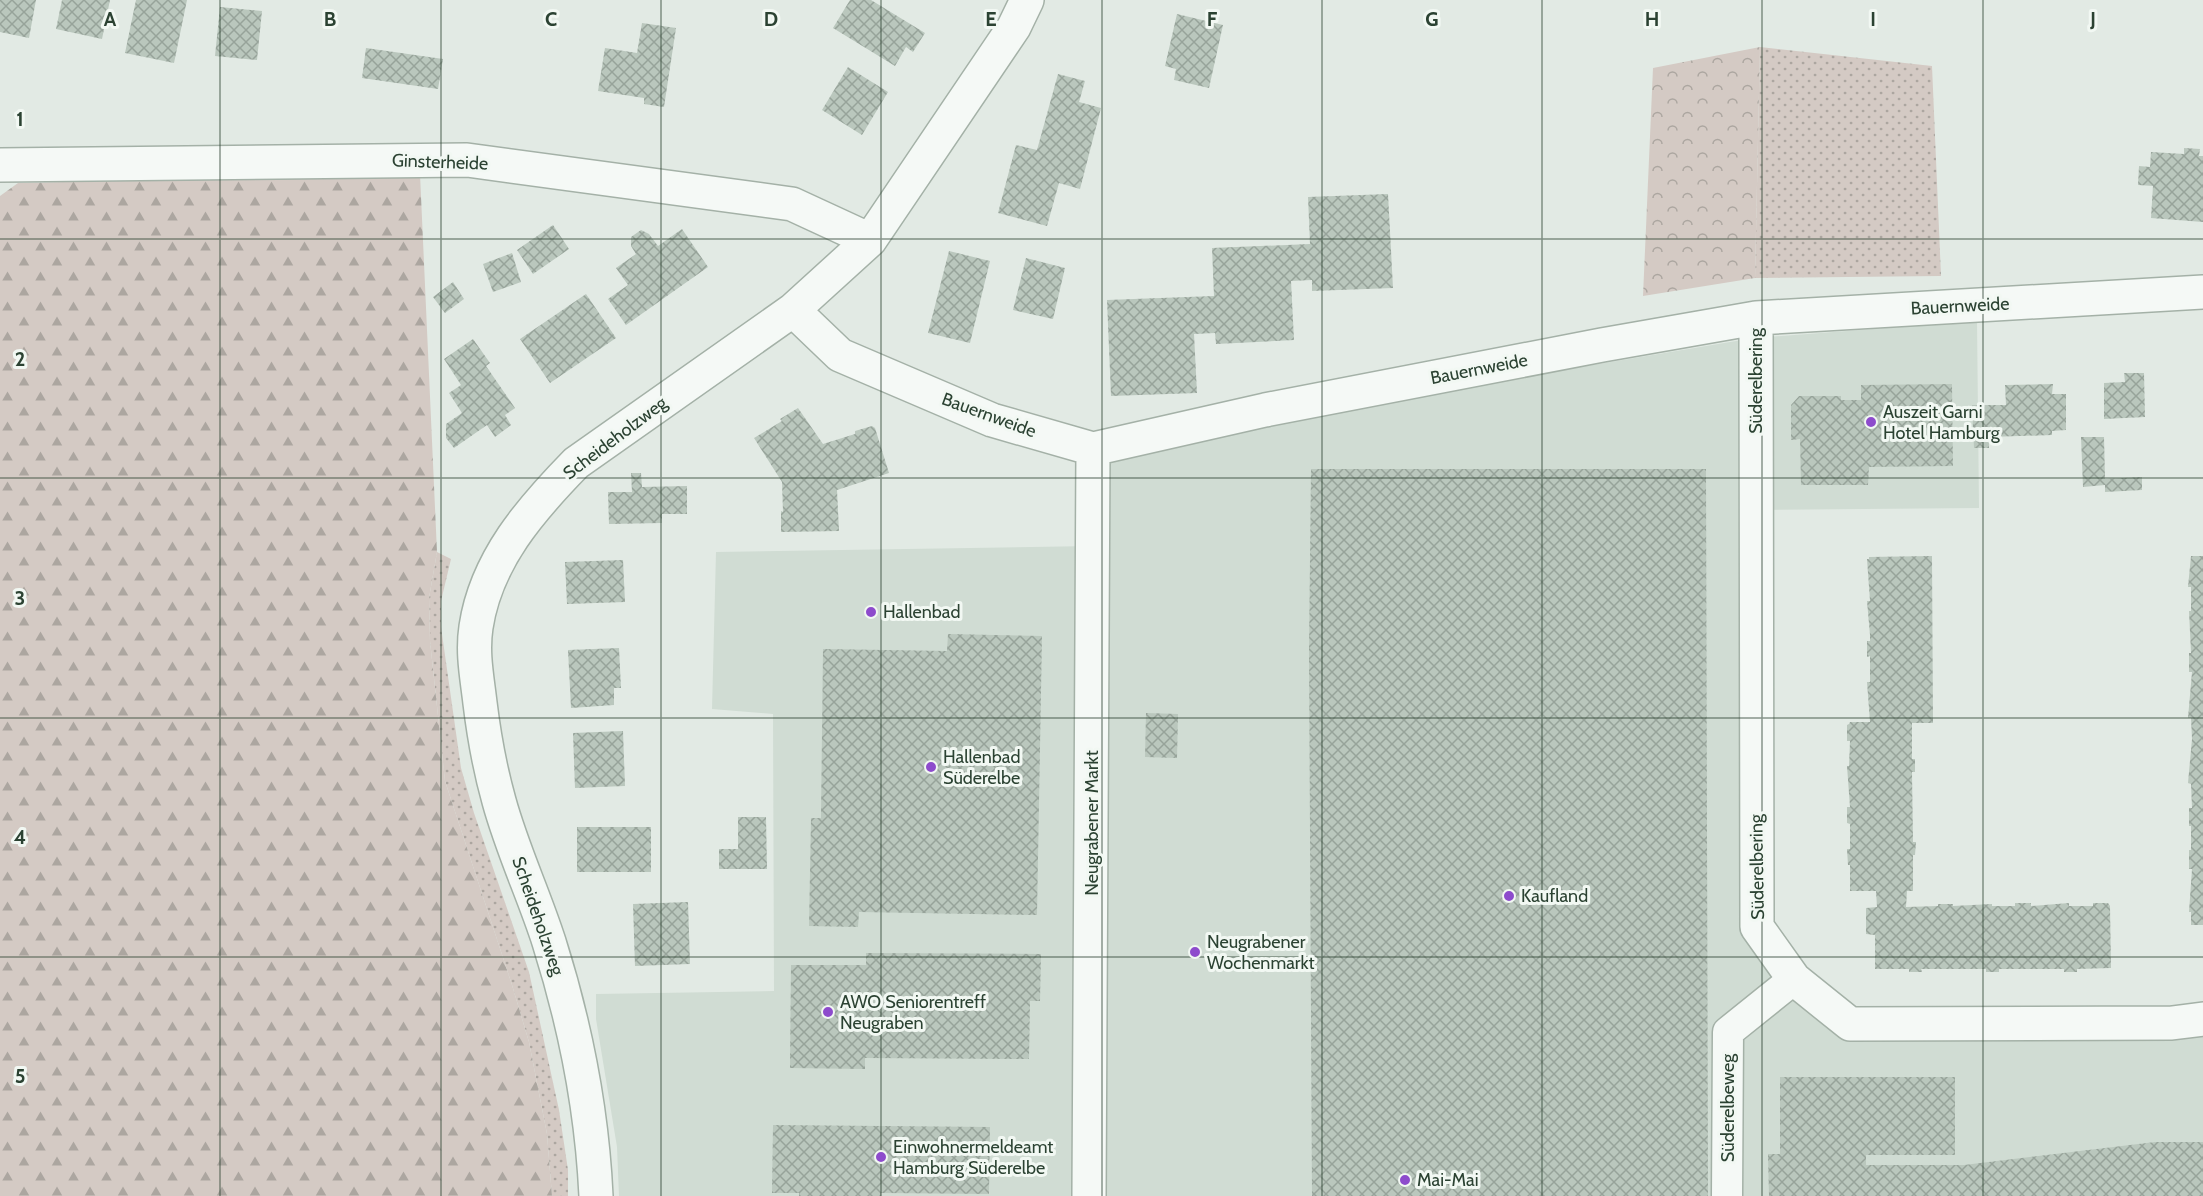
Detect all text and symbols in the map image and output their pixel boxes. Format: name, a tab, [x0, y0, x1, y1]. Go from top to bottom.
text: A	[104, 7, 117, 31]
text: B	[324, 7, 336, 31]
text: C	[545, 7, 557, 31]
text: D	[764, 7, 778, 31]
text: E	[985, 7, 997, 31]
text: F	[1207, 7, 1218, 31]
text: G	[1425, 7, 1439, 31]
text: H	[1645, 7, 1659, 31]
text: I	[1870, 7, 1876, 31]
text: J	[2089, 7, 2096, 31]
text: 1	[16, 107, 24, 131]
street label: Ginsterheide	[392, 149, 488, 175]
street label: Bauernweide	[1910, 292, 2010, 320]
street label: Süderelbering	[1745, 327, 1767, 434]
text: 2	[15, 347, 25, 371]
street label: Bauernweide	[1428, 349, 1530, 389]
street label: Bauernweide	[939, 388, 1039, 442]
street label: Scheideholzweg	[559, 391, 672, 484]
place label: Auszeit Garni Hotel Hamburg	[1883, 401, 2001, 444]
marker: Auszeit Garni Hotel Hamburg	[1864, 415, 1878, 429]
text: 3	[15, 586, 25, 610]
place label: Hallenbad	[883, 601, 960, 623]
marker: Hallenbad	[864, 605, 878, 619]
place label: Hallenbad Süderelbe	[943, 746, 1020, 789]
street label: Neugrabener Markt	[1081, 750, 1103, 896]
marker: Hallenbad Süderelbe	[924, 760, 938, 774]
street label: Süderelbering	[1745, 813, 1769, 920]
text: 4	[14, 825, 26, 849]
street label: Scheideholzweg	[507, 854, 569, 979]
place label: Kaufland	[1521, 885, 1588, 907]
marker: Kaufland	[1502, 889, 1516, 903]
place label: Neugrabener Wochenmarkt	[1207, 931, 1315, 974]
marker: Neugrabener Wochenmarkt	[1188, 945, 1202, 959]
place label: AWO Seniorentreff Neugraben	[840, 991, 986, 1034]
marker: AWO Seniorentreff Neugraben	[821, 1005, 835, 1019]
street label: Süderelbeweg	[1717, 1053, 1739, 1162]
text: 5	[15, 1064, 25, 1088]
place label: Einwohnermeldeamt Hamburg Süderelbe	[893, 1136, 1053, 1179]
marker: Einwohnermeldeamt Hamburg Süderelbe	[874, 1150, 888, 1164]
place label: Mai-Mai	[1417, 1169, 1479, 1191]
marker: Mai-Mai	[1398, 1173, 1412, 1187]

